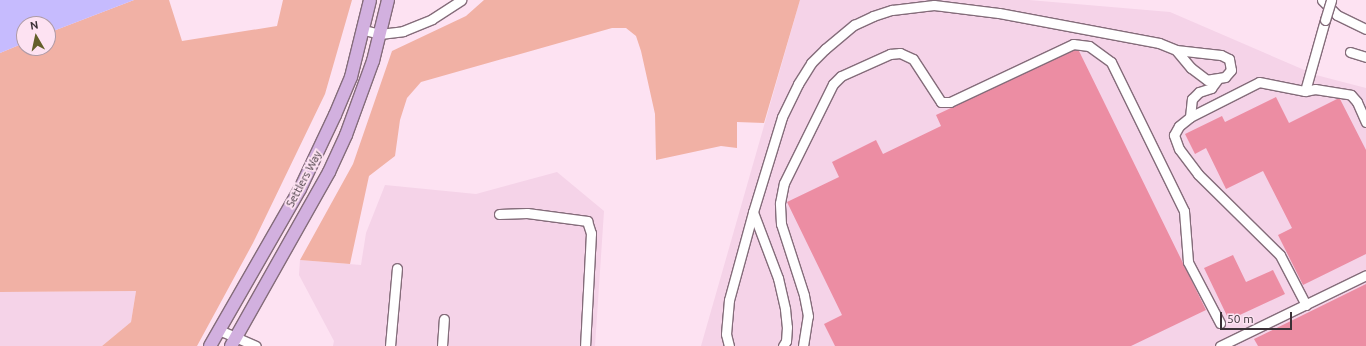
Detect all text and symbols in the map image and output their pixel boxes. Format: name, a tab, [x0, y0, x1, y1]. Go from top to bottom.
north arrow	[16, 16, 56, 56]
text: N	[29, 19, 39, 32]
street label: Settlers Way	[284, 149, 324, 209]
scale bar	[1222, 304, 1294, 330]
text: 50 m	[1227, 312, 1254, 325]

